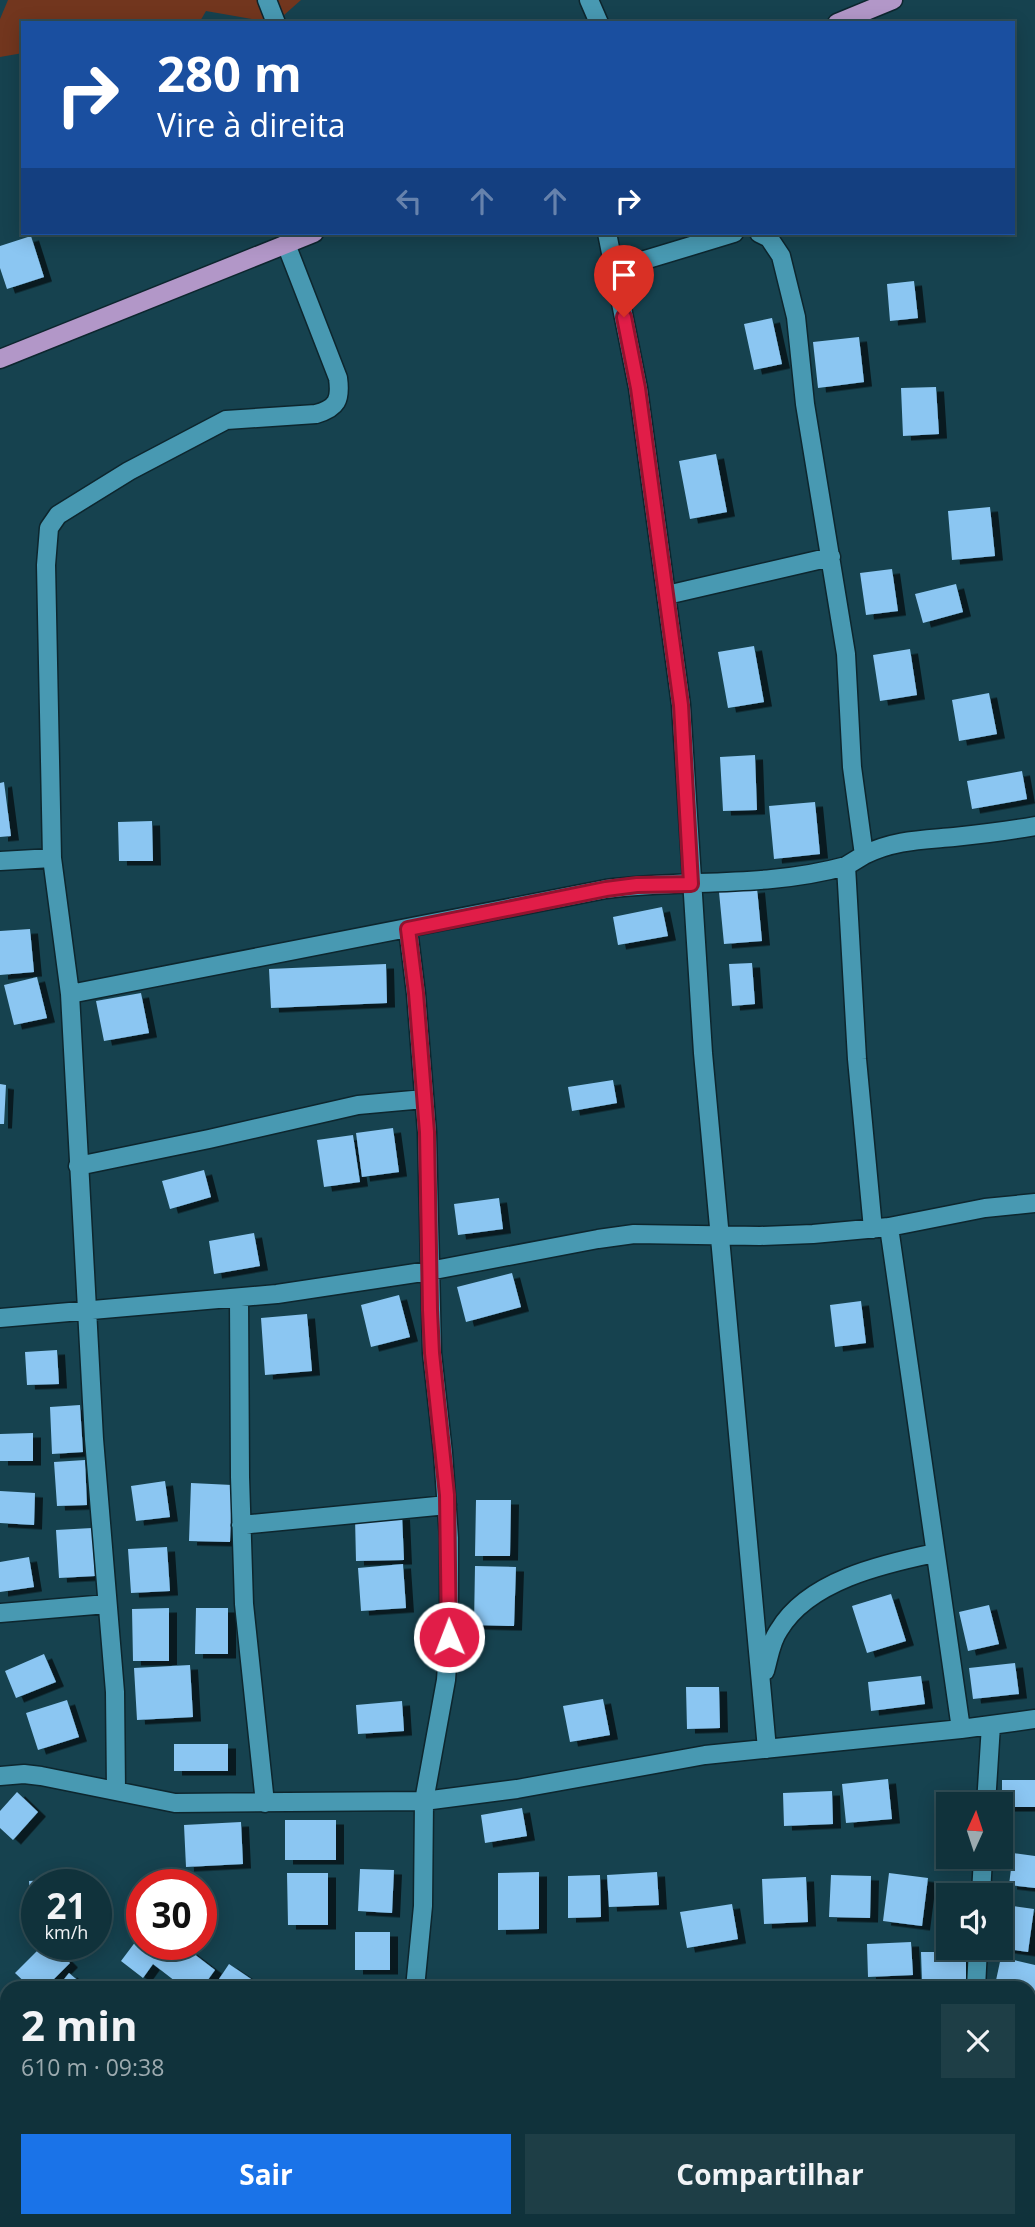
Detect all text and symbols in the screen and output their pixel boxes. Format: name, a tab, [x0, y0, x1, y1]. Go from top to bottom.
text: 280 m	[157, 40, 302, 106]
icon: right	[42, 49, 133, 140]
text: Vire à direita	[157, 103, 346, 146]
icon: left	[390, 182, 428, 220]
icon: ahead	[463, 182, 501, 220]
icon: ahead	[536, 182, 574, 220]
icon: right	[609, 182, 647, 220]
pin	[594, 245, 654, 317]
icon: arrive	[605, 256, 643, 294]
position arrow	[412, 1600, 486, 1674]
north arrow	[936, 1792, 1013, 1869]
map controls	[936, 1792, 1013, 1960]
speed limit sign: 30	[126, 1869, 217, 1960]
text: 21	[46, 1882, 87, 1929]
button: sound	[936, 1883, 1013, 1960]
text: km/h	[45, 1920, 88, 1944]
text: 2 min	[21, 1996, 138, 2053]
button: close	[941, 2004, 1015, 2078]
text: 610 m · 09:38	[21, 2051, 164, 2083]
button: Sair	[21, 2134, 511, 2214]
button: Compartilhar	[525, 2134, 1015, 2214]

